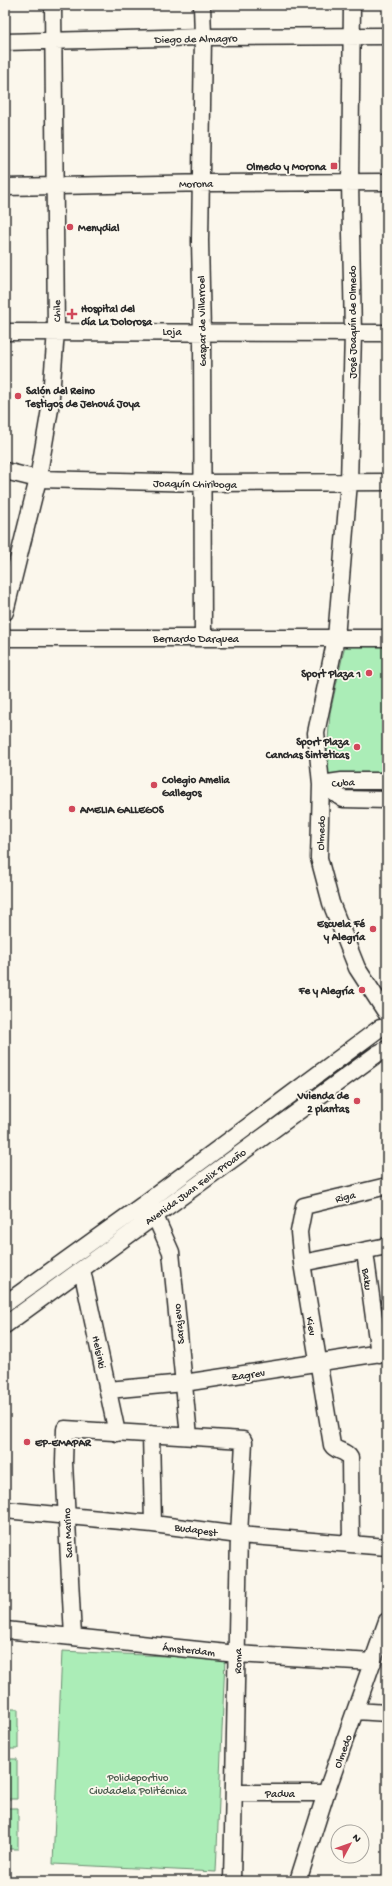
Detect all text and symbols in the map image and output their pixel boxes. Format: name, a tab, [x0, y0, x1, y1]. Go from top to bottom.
street label: Diego de Almagro	[153, 33, 238, 47]
marker: Olmedo y Morona	[329, 161, 339, 171]
place label: Olmedo y Morona	[246, 162, 327, 174]
street label: Morona	[179, 179, 214, 191]
marker: Menydial	[65, 222, 75, 232]
place label: Menydial	[78, 223, 120, 235]
street label: José Joaquín de Olmedo	[348, 265, 360, 378]
street label: Gaspar de Villarroel	[196, 275, 210, 367]
street label: Chile	[52, 299, 64, 322]
place label: Hospital del día La Dolorosa	[81, 303, 153, 329]
marker: Hospital del día La Dolorosa	[66, 308, 78, 320]
street label: Loja	[162, 327, 182, 339]
place label: Salón del Reino Testigos de Jehová Joya	[25, 385, 141, 412]
marker: Salón del Reino Testigos de Jehová Joya	[13, 391, 23, 401]
street label: Joaquín Chiriboga	[153, 478, 238, 492]
street label: Bernardo Darquea	[152, 634, 240, 646]
place label: Sport Plaza 1	[301, 668, 361, 681]
marker: Sport Plaza 1	[364, 668, 374, 678]
place label: Sport Plaza Canchas Sinteticas	[265, 736, 350, 762]
marker: Sport Plaza Canchas Sinteticas	[352, 742, 362, 752]
place label: Colegio Amelia Gallegos	[161, 775, 231, 801]
street label: Cuba	[331, 777, 356, 791]
marker: Colegio Amelia Gallegos	[149, 780, 159, 790]
marker: AMELIA GALLEGOS	[67, 804, 77, 814]
place label: AMELIA GALLEGOS	[79, 805, 165, 817]
street label: Olmedo	[315, 815, 329, 851]
place label: Escuela Fé y Alegría	[316, 918, 366, 945]
marker: Escuela Fé y Alegría	[368, 924, 378, 934]
place label: Fe y Alegría	[298, 985, 355, 999]
marker: Fe y Alegría	[357, 985, 367, 995]
place label: Vvienda de 2 plantas	[296, 1091, 350, 1116]
marker: Vvienda de 2 plantas	[352, 1096, 362, 1106]
street label: Avenida Juan Felix Proaño	[143, 1147, 249, 1228]
street label: Riga	[334, 1190, 358, 1206]
street label: Baku	[358, 1267, 373, 1291]
street label: Sarajevo	[172, 1303, 188, 1345]
street label: Kiev	[302, 1316, 318, 1337]
street label: Helsinki	[89, 1335, 107, 1370]
street label: Zagrev	[231, 1368, 266, 1384]
marker: EP-EMAPAR	[22, 1437, 32, 1447]
place label: EP-EMAPAR	[34, 1438, 92, 1450]
street label: San Marino	[62, 1507, 76, 1558]
street label: Budapest	[173, 1522, 219, 1540]
street label: Ámsterdam	[162, 1641, 216, 1660]
street label: Roma	[233, 1647, 245, 1674]
street label: Olmedo	[332, 1733, 356, 1770]
park label: Polideportivo Ciudadela Politécnica	[89, 1773, 188, 1798]
street label: Padua	[264, 1789, 296, 1801]
north arrow	[330, 1824, 370, 1864]
text: N	[349, 1832, 363, 1845]

